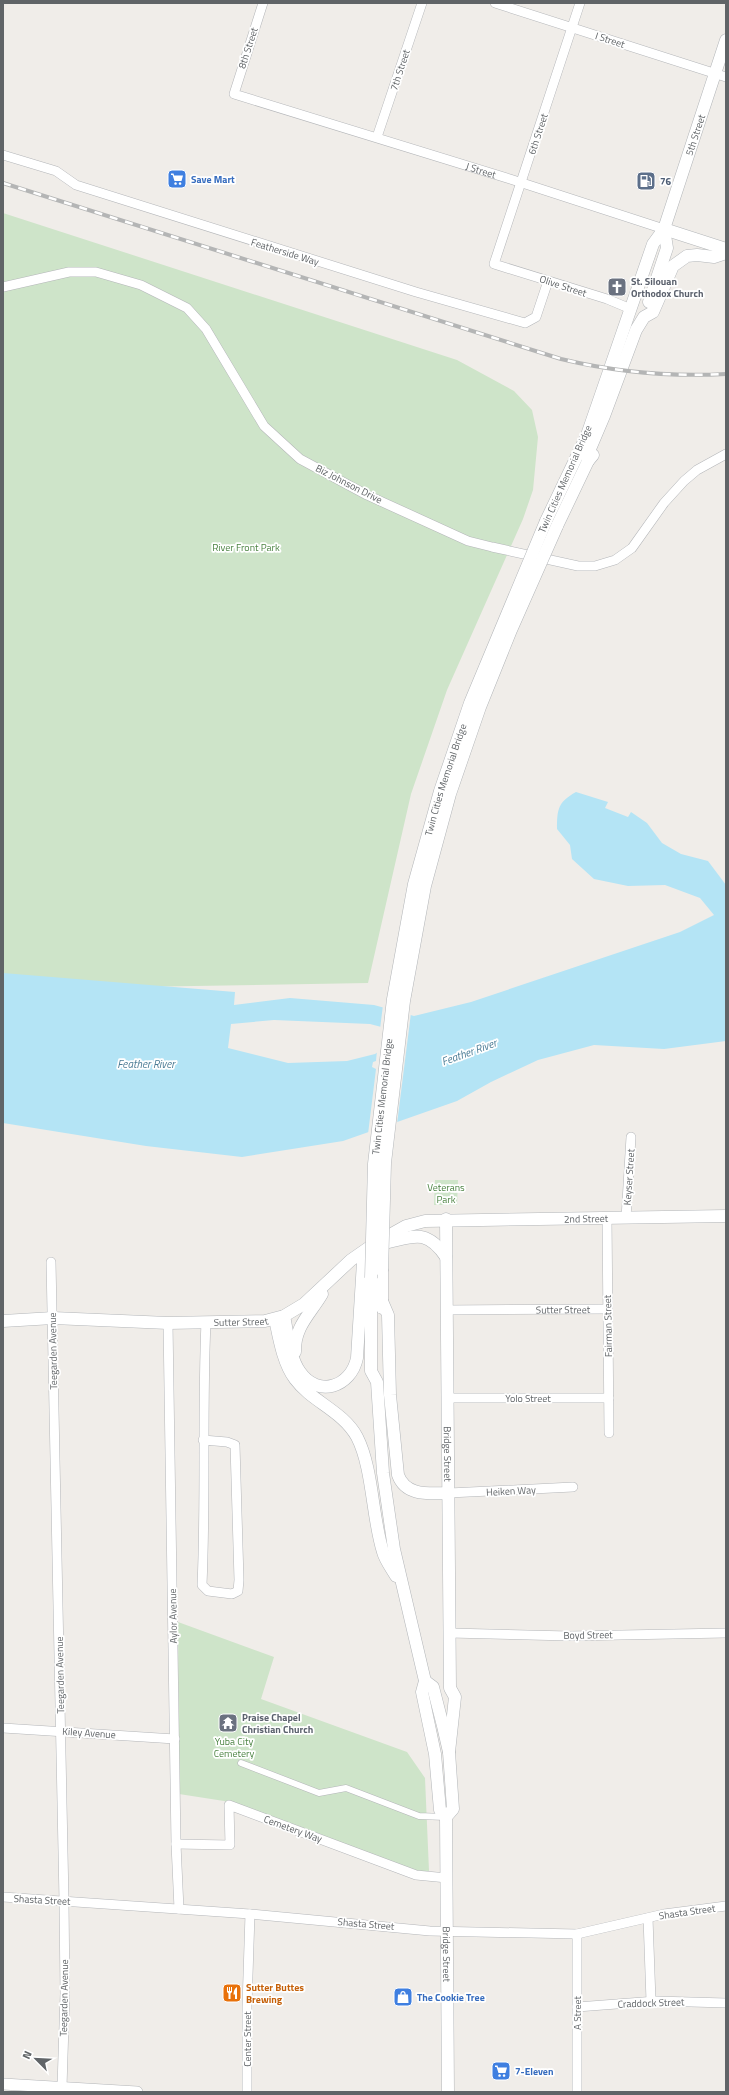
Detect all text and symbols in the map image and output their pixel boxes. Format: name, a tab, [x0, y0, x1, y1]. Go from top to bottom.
street label: 8th Street	[234, 25, 262, 71]
street label: I Street	[593, 28, 627, 52]
street label: 7th Street	[386, 47, 414, 93]
street label: 6th Street	[524, 111, 552, 157]
street label: 5th Street	[681, 112, 709, 157]
street label: J Street	[464, 158, 498, 182]
supermarket icon: Save Mart	[166, 168, 188, 190]
fuel station icon: 76	[635, 170, 657, 192]
place label: Save Mart	[191, 172, 235, 187]
place label: 76	[660, 174, 672, 189]
street label: Featherside Way	[249, 235, 321, 270]
street label: Olive Street	[537, 271, 589, 301]
place label: St. Silouan Orthodox Church	[631, 274, 704, 301]
church icon: St. Silouan Orthodox Church	[606, 276, 628, 298]
street label: Twin Cities Memorial Bridge	[534, 423, 596, 535]
street label: Biz Johnson Drive	[313, 461, 385, 507]
park label: River Front Park	[212, 540, 280, 555]
street label: Twin Cities Memorial Bridge	[420, 722, 470, 837]
water label: Feather River	[439, 1034, 500, 1069]
street label: Twin Cities Memorial Bridge	[368, 1038, 396, 1155]
water label: Feather River	[117, 1056, 176, 1072]
street label: Keyser Street	[620, 1148, 638, 1206]
park label: Veterans Park	[427, 1180, 465, 1207]
street label: 2nd Street	[564, 1210, 609, 1226]
street label: Fairman Street	[600, 1294, 616, 1357]
street label: Sutter Street	[536, 1302, 591, 1317]
street label: Teegarden Avenue	[45, 1312, 61, 1390]
street label: Sutter Street	[213, 1313, 270, 1330]
street label: Yolo Street	[505, 1391, 551, 1406]
street label: Bridge Street	[440, 1426, 456, 1482]
street label: Heiken Way	[486, 1482, 536, 1500]
street label: Aylor Avenue	[165, 1588, 181, 1644]
street label: Boyd Street	[563, 1627, 613, 1643]
street label: Teegarden Avenue	[52, 1636, 68, 1714]
place label: Praise Chapel Christian Church	[242, 1710, 313, 1737]
temple icon: Praise Chapel Christian Church	[217, 1712, 239, 1734]
street label: Kiley Avenue	[62, 1724, 116, 1742]
park label: Yuba City Cemetery	[214, 1734, 254, 1761]
street label: Cemetery Way	[262, 1811, 325, 1847]
street label: Shasta Street	[13, 1891, 71, 1909]
street label: Shasta Street	[658, 1901, 717, 1923]
street label: Shasta Street	[337, 1914, 396, 1934]
street label: Bridge Street	[439, 1927, 455, 1983]
street label: Teegarden Avenue	[56, 1959, 72, 2037]
place label: Sutter Buttes Brewing	[246, 1980, 304, 2007]
restaurant icon: Sutter Buttes Brewing	[221, 1982, 243, 2004]
shop icon: The Cookie Tree	[392, 1986, 414, 2008]
place label: The Cookie Tree	[417, 1990, 485, 2005]
street label: Craddock Street	[617, 1994, 685, 2012]
street label: A Street	[570, 1996, 585, 2030]
street label: Center Street	[240, 2011, 255, 2067]
north arrow	[16, 2039, 56, 2079]
text: N	[18, 2048, 36, 2062]
supermarket icon: 7-Eleven	[490, 2060, 512, 2082]
place label: 7-Eleven	[515, 2064, 554, 2079]

